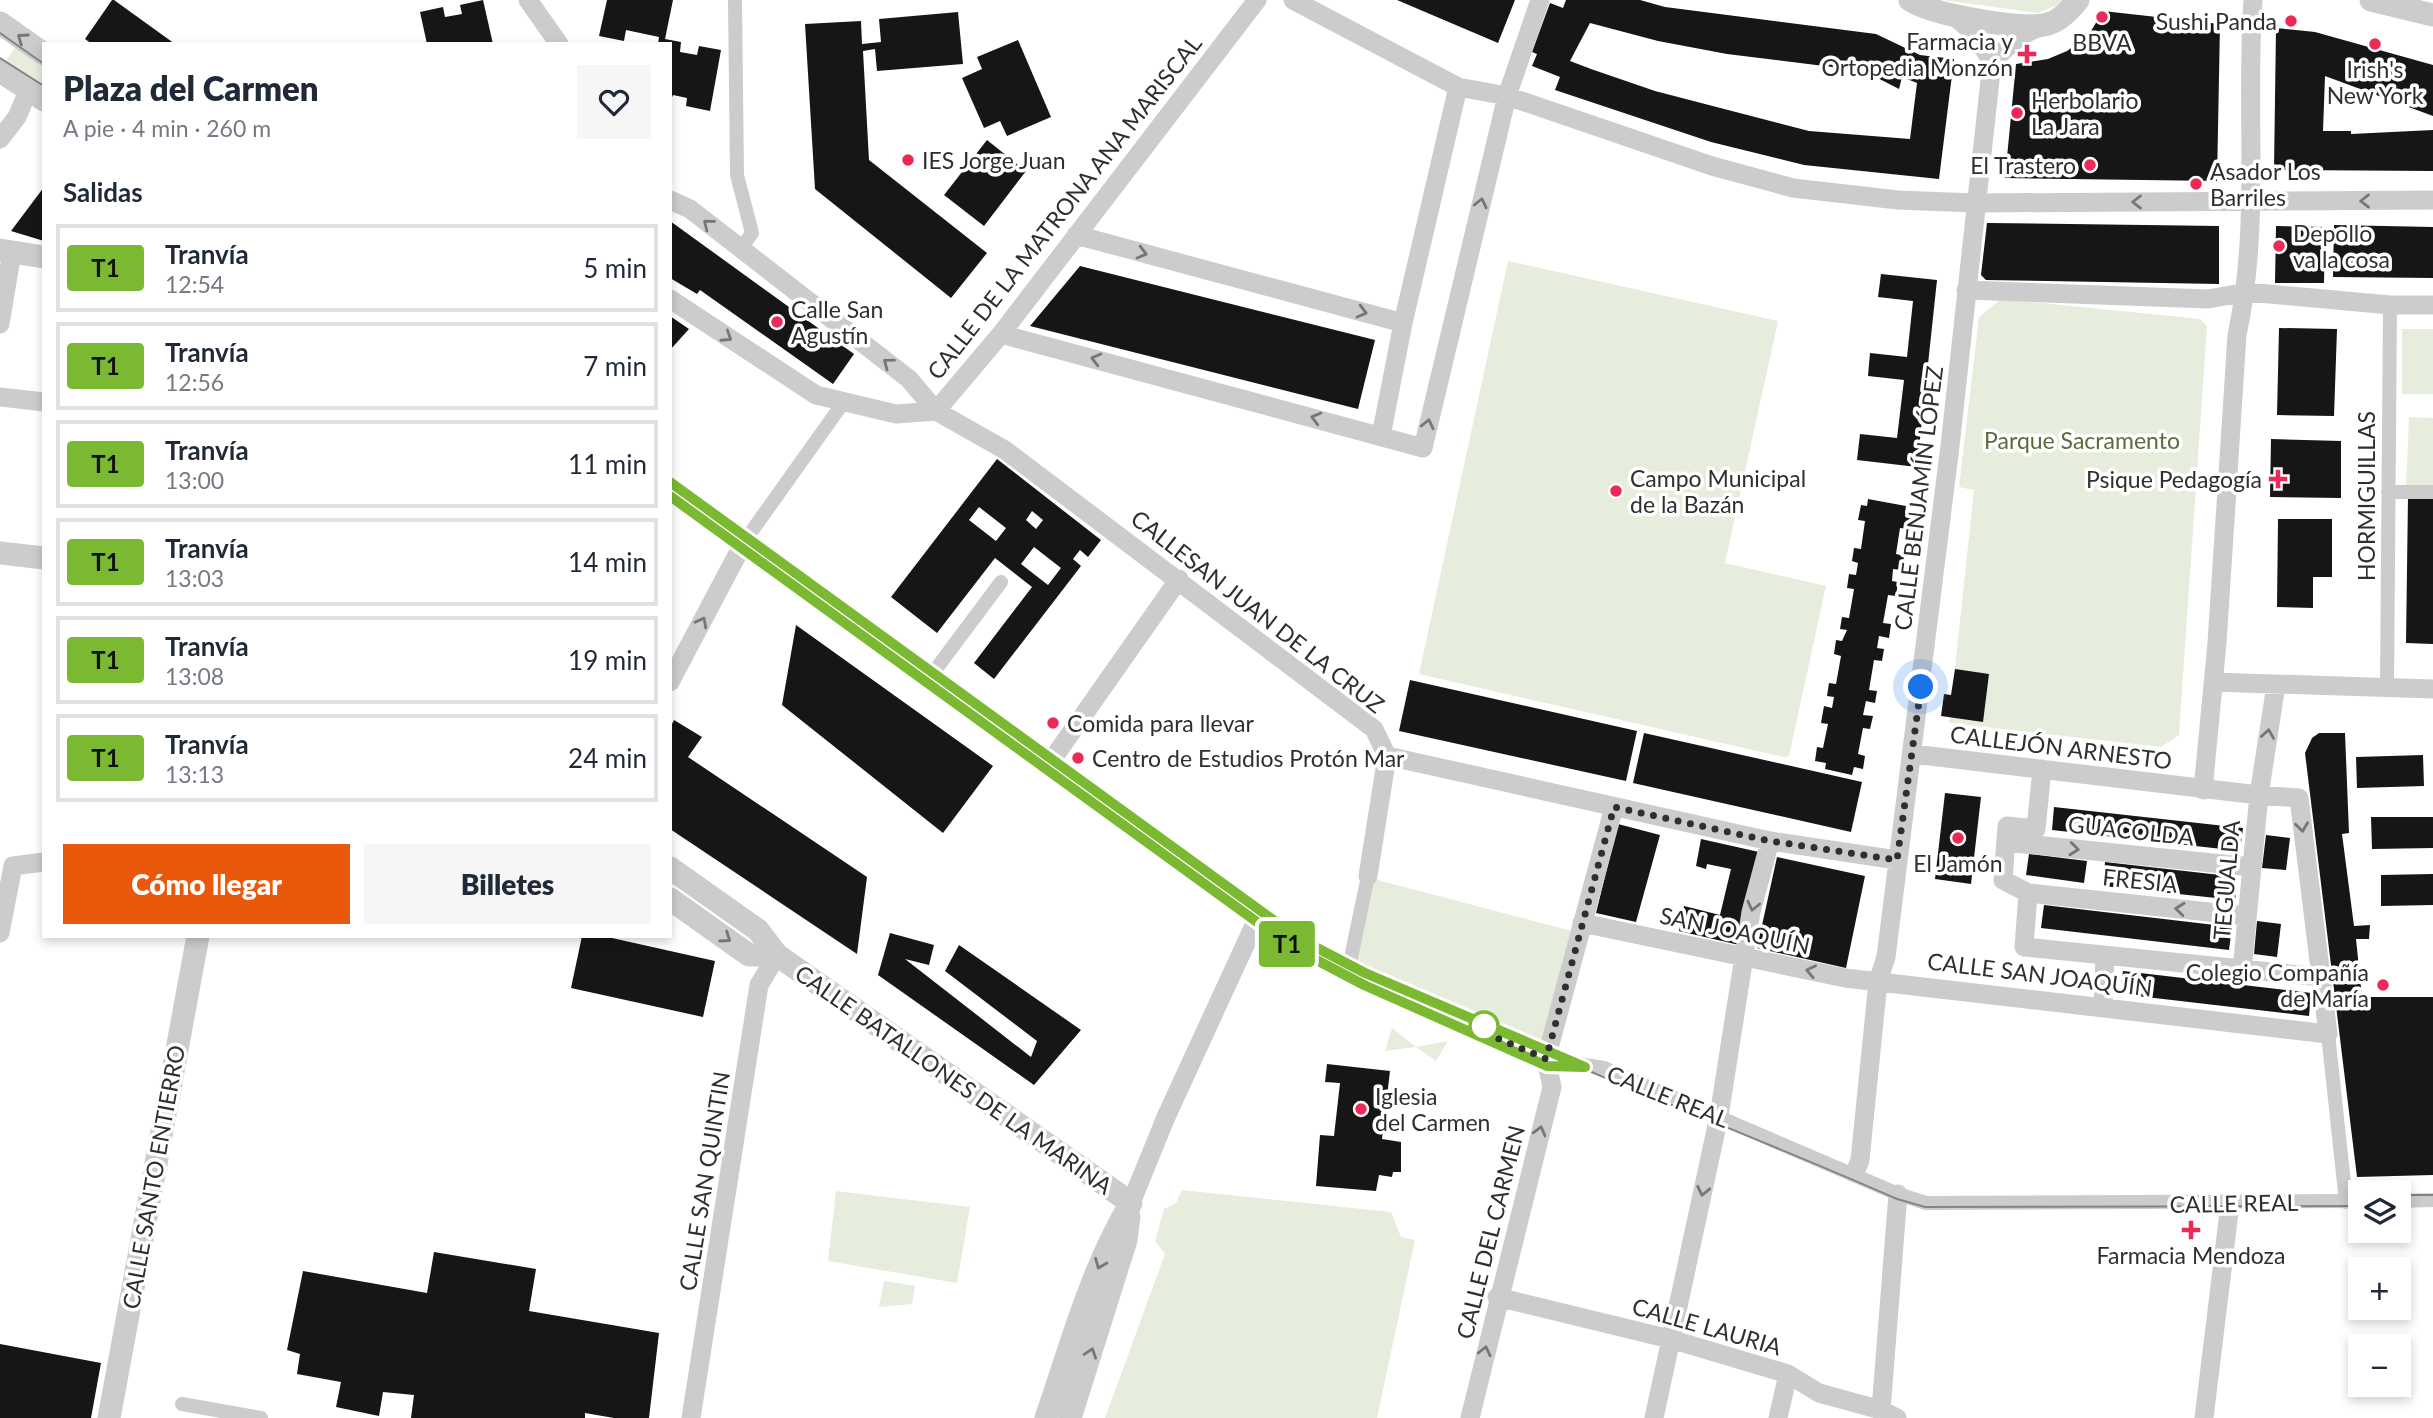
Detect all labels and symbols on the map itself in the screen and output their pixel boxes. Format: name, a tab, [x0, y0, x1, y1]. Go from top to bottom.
place label: Sushi Panda	[2156, 7, 2277, 35]
marker: BBVA	[2094, 9, 2110, 25]
marker: Sushi Panda	[2283, 13, 2299, 29]
place label: Farmacia y Ortopedia Monzón	[1822, 27, 2013, 81]
place label: BBVA	[2072, 28, 2132, 56]
street label: CALLE DE LA MATRONA ANA MARISCAL	[921, 29, 1207, 385]
one-way arrow	[17, 34, 30, 46]
marker: Irish's New York	[2367, 36, 2383, 52]
marker: Farmacia y Ortopedia Monzón	[2019, 46, 2035, 62]
place label: Irish's New York	[2327, 55, 2424, 109]
place label: Herbolario La Jara	[2031, 86, 2138, 140]
marker: Herbolario La Jara	[2009, 105, 2025, 121]
place label: IES Jorge Juan	[922, 146, 1066, 174]
place label: El Trastero	[1970, 151, 2076, 179]
marker: IES Jorge Juan	[900, 152, 916, 168]
marker: El Trastero	[2082, 157, 2098, 173]
place label: Asador Los Barriles	[2210, 157, 2321, 211]
marker: Asador Los Barriles	[2188, 176, 2204, 192]
one-way arrow	[2359, 193, 2370, 209]
one-way arrow	[2132, 194, 2142, 210]
one-way arrow	[1473, 197, 1487, 209]
place label: Depollo va la cosa	[2293, 219, 2390, 273]
one-way arrow	[704, 220, 717, 232]
marker: Depollo va la cosa	[2271, 238, 2287, 254]
one-way arrow	[1136, 244, 1148, 259]
place label: Calle San Agustín	[791, 295, 883, 349]
one-way arrow	[1356, 303, 1368, 318]
marker: Calle San Agustín	[769, 314, 785, 330]
one-way arrow	[720, 328, 733, 341]
one-way arrow	[1090, 353, 1102, 367]
one-way arrow	[884, 359, 896, 372]
street label: CALLE BENJAMÍN LÓPEZ	[1888, 364, 1948, 632]
street label: HORMIGUILLAS	[2352, 411, 2380, 581]
one-way arrow	[1310, 412, 1322, 426]
one-way arrow	[1420, 418, 1435, 430]
park label: Parque Sacramento	[1984, 426, 2180, 454]
place label: Campo Municipal de la Bazán	[1630, 464, 1806, 518]
place label: Psique Pedagogía	[2086, 465, 2262, 493]
marker: Psique Pedagogía	[2268, 469, 2288, 489]
marker: Campo Municipal de la Bazán	[1608, 483, 1624, 499]
street label: CALLESAN JUAN DE LA CRUZ	[1126, 504, 1390, 719]
one-way arrow	[693, 617, 707, 629]
your location	[1903, 669, 1938, 704]
place label: Comida para llevar	[1067, 709, 1254, 737]
marker: Comida para llevar	[1045, 715, 1061, 731]
street label: CALLEJÓN ARNESTO	[1949, 720, 2173, 774]
one-way arrow	[2260, 729, 2275, 740]
place label: Centro de Estudios Protón Mar	[1092, 744, 1405, 772]
marker: Centro de Estudios Protón Mar	[1070, 750, 1086, 766]
street label: GUACOLDA	[2067, 809, 2196, 851]
street label: TEGUALDA	[2207, 819, 2245, 941]
one-way arrow	[2295, 821, 2310, 832]
marker: El Jamón	[1950, 830, 1966, 846]
one-way arrow	[2069, 841, 2080, 856]
place label: El Jamón	[1913, 849, 2003, 877]
street label: FRESIA	[2101, 862, 2179, 898]
street label: SAN JOAQUÍN	[1657, 900, 1813, 960]
one-way arrow	[1746, 900, 1761, 912]
one-way arrow	[2174, 901, 2185, 916]
line badge: T1	[1256, 921, 1318, 967]
one-way arrow	[718, 930, 731, 942]
street label: CALLE SAN JOAQUÍN	[1926, 946, 2154, 1002]
street label: CALLE BATALLONES DE LA MARINA	[790, 958, 1118, 1200]
place label: Colegio Compañía de María	[2186, 958, 2369, 1012]
one-way arrow	[1805, 965, 1817, 979]
marker: Colegio Compañía de María	[2375, 977, 2391, 993]
unlabelled marker	[1469, 1011, 1499, 1041]
street label: CALLE SANTO ENTIERRO	[116, 1043, 190, 1311]
street label: CALLE REAL	[1603, 1059, 1733, 1133]
street label: CALLE SAN QUINTIN	[673, 1069, 735, 1293]
place label: Iglesia del Carmen	[1375, 1082, 1490, 1136]
marker: Iglesia del Carmen	[1353, 1101, 1369, 1117]
street label: CALLE DEL CARMEN	[1450, 1122, 1530, 1342]
one-way arrow	[1532, 1125, 1546, 1137]
one-way arrow	[1696, 1185, 1711, 1197]
street label: CALLE REAL	[2169, 1188, 2299, 1218]
marker: Farmacia Mendoza	[2183, 1222, 2199, 1238]
place label: Farmacia Mendoza	[2097, 1241, 2285, 1269]
one-way arrow	[1094, 1257, 1108, 1269]
street label: CALLE LAURIA	[1629, 1291, 1785, 1361]
one-way arrow	[1477, 1346, 1491, 1358]
one-way arrow	[1083, 1347, 1097, 1360]

